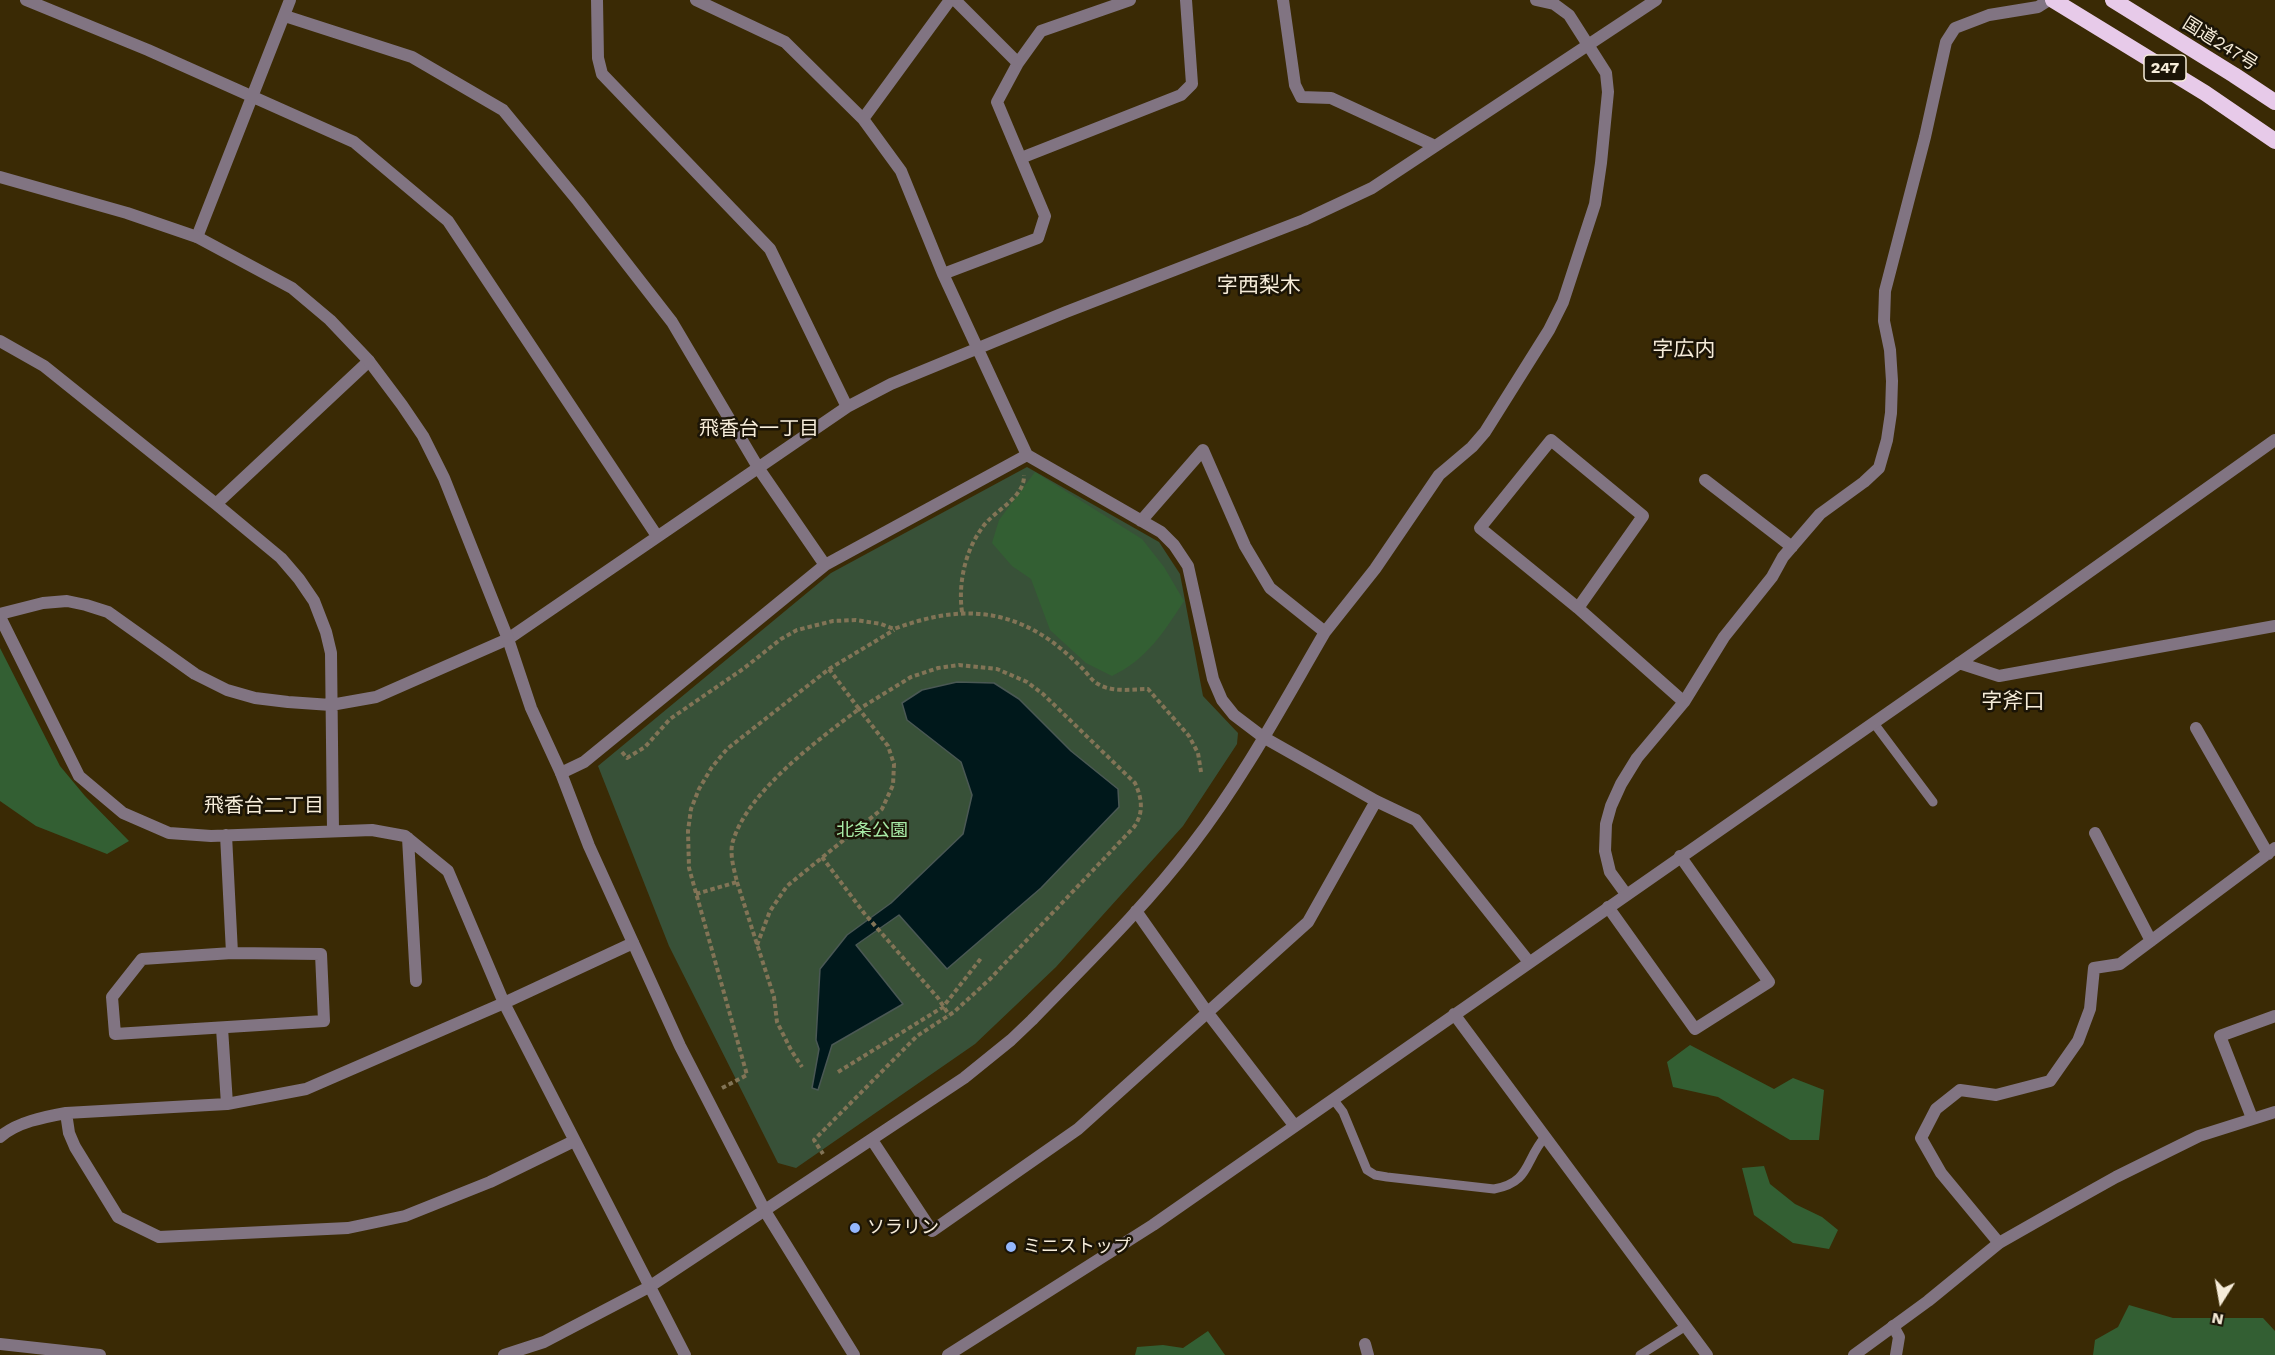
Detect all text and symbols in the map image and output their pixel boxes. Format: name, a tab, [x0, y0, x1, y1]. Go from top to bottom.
street label: 国道247号	[2179, 13, 2261, 75]
road number: 247	[2144, 55, 2186, 81]
district label: 字西梨木	[1217, 273, 1301, 299]
district label: 字広内	[1653, 337, 1715, 363]
district label: 飛香台一丁目	[699, 417, 819, 441]
district label: 字斧口	[1982, 689, 2044, 715]
district label: 飛香台二丁目	[204, 794, 324, 818]
park label: 北条公園	[836, 820, 908, 842]
place label: ソラリン	[867, 1217, 939, 1239]
marker: ソラリン	[848, 1221, 862, 1235]
place label: ミニストップ	[1023, 1236, 1131, 1258]
marker: ミニストップ	[1004, 1240, 1018, 1254]
north arrow	[2191, 1271, 2251, 1331]
text: N	[2210, 1309, 2225, 1330]

